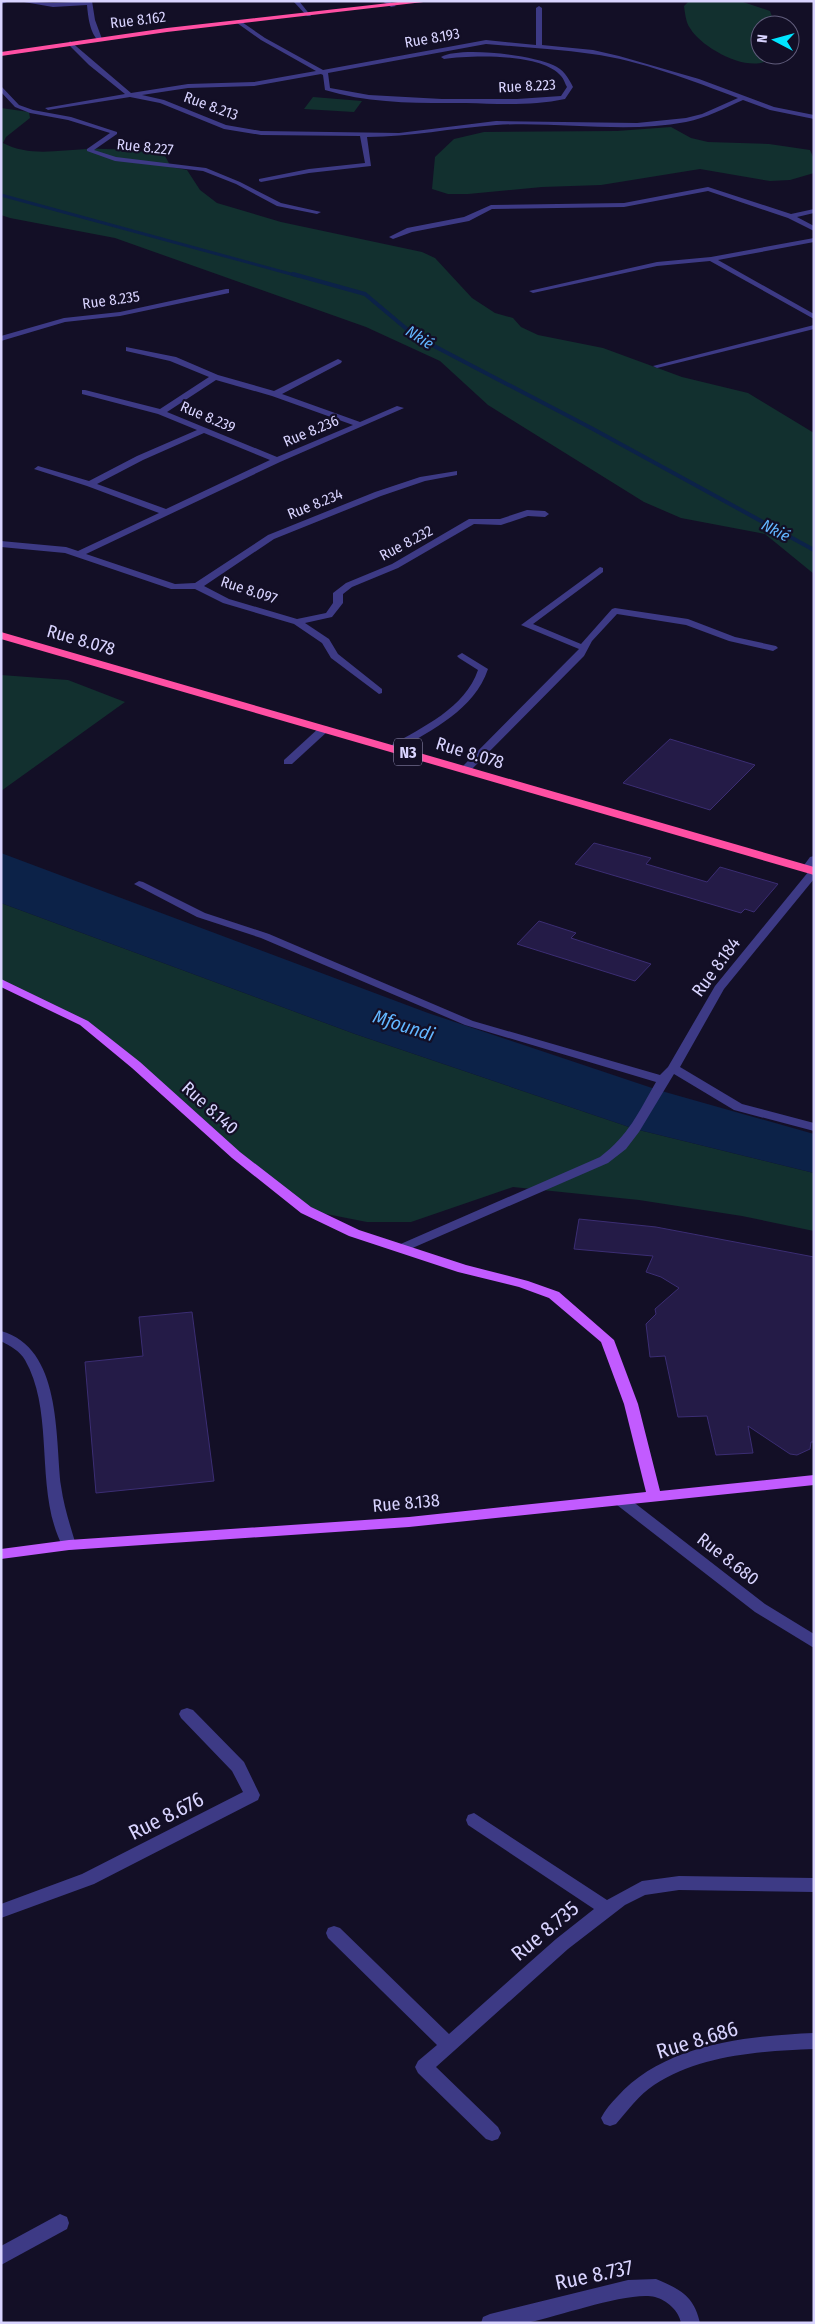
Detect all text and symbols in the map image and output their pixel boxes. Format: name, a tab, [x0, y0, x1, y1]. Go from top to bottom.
street label: Rue 8.162	[109, 8, 167, 32]
north arrow	[750, 15, 800, 65]
street label: Rue 8.193	[403, 24, 461, 52]
text: N	[754, 34, 771, 44]
street label: Rue 8.223	[498, 75, 556, 96]
street label: Rue 8.213	[181, 88, 241, 124]
street label: Rue 8.227	[116, 135, 174, 159]
street label: Rue 8.235	[81, 287, 141, 313]
water label: Nkié	[402, 321, 438, 354]
street label: Rue 8.239	[178, 397, 238, 437]
street label: Rue 8.236	[281, 411, 341, 451]
street label: Rue 8.234	[285, 485, 345, 523]
water label: Nkié	[758, 515, 794, 546]
street label: Rue 8.232	[376, 521, 436, 564]
street label: Rue 8.097	[218, 572, 280, 608]
street label: Rue 8.078	[44, 620, 118, 660]
street label: Rue 8.078	[433, 732, 507, 774]
road number: N3	[394, 739, 422, 766]
street label: Rue 8.184	[687, 933, 745, 1001]
water label: Mfoundi	[370, 1005, 438, 1046]
street label: Rue 8.140	[177, 1077, 243, 1139]
street label: Rue 8.138	[371, 1489, 441, 1517]
street label: Rue 8.680	[693, 1528, 763, 1590]
street label: Rue 8.676	[124, 1786, 208, 1846]
street label: Rue 8.735	[506, 1895, 584, 1967]
street label: Rue 8.686	[653, 2015, 741, 2065]
street label: Rue 8.737	[553, 2254, 635, 2296]

